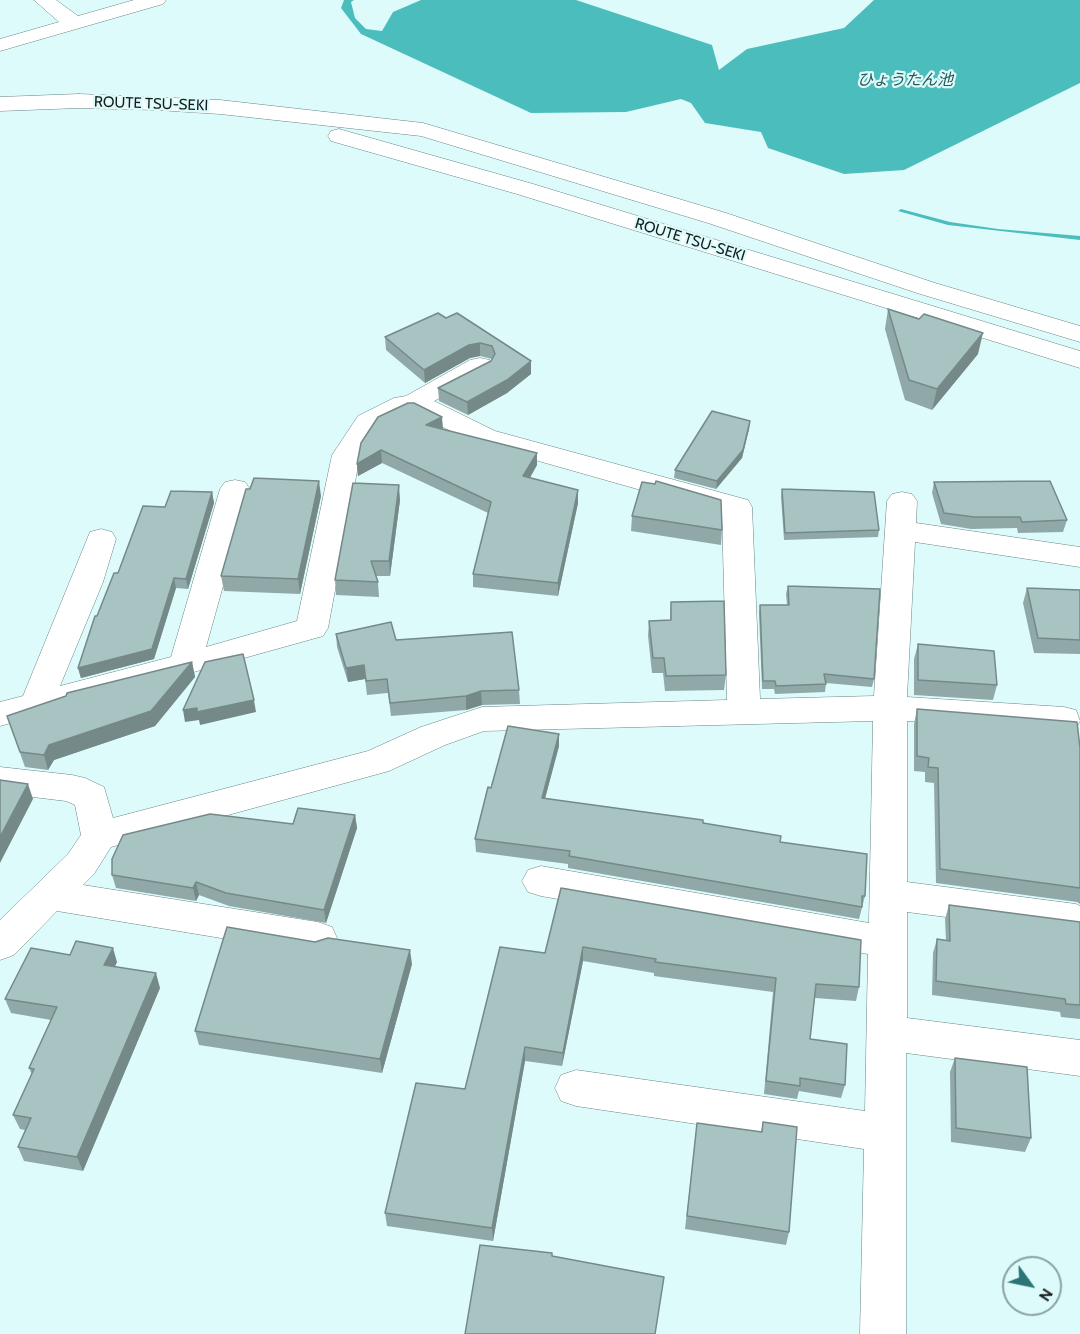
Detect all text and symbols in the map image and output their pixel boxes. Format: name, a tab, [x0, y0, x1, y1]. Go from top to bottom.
water label: ひょうたん池	[857, 70, 953, 90]
street label: ROUTE TSU-SEKI	[94, 93, 208, 115]
street label: ROUTE TSU-SEKI	[633, 215, 747, 265]
north arrow	[1002, 1256, 1062, 1316]
text: N	[1035, 1285, 1057, 1305]

